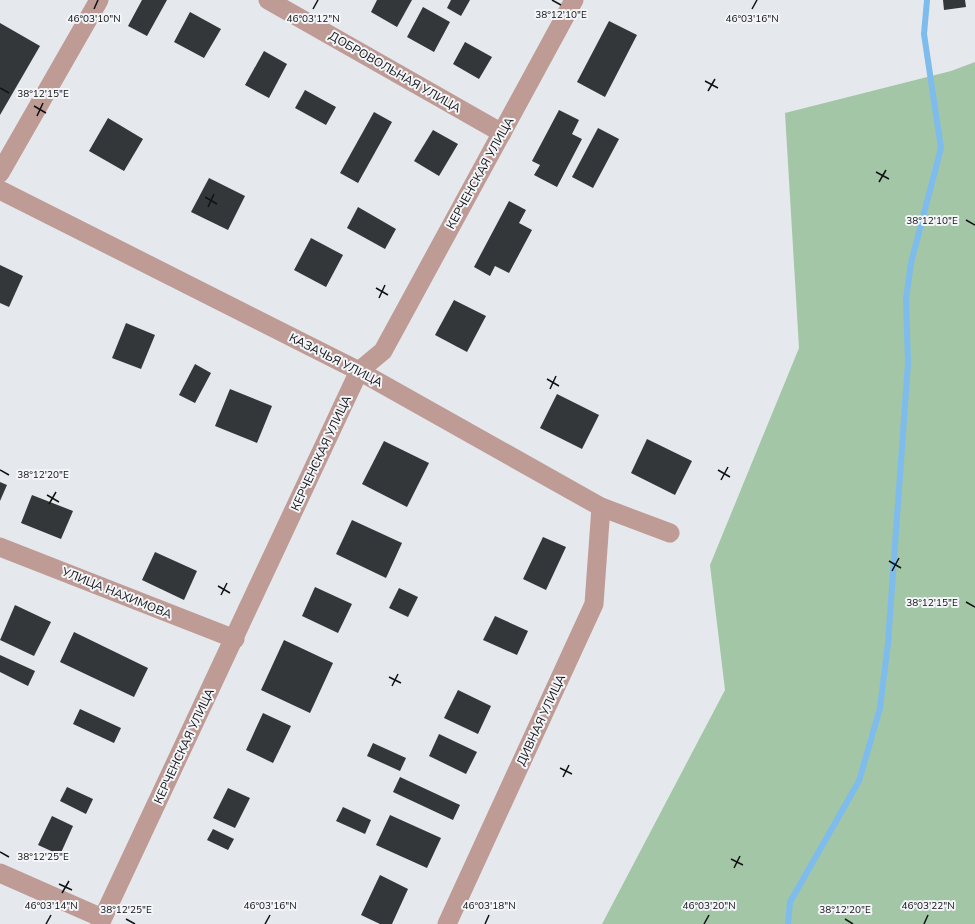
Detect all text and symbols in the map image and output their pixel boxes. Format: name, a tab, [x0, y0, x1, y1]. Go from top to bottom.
text: 38°12'10"E	[535, 8, 587, 22]
text: 46°03'10"N	[67, 12, 121, 26]
text: 46°03'12"N	[286, 12, 340, 26]
text: 46°03'16"N	[725, 12, 779, 26]
street label: ДОБРОВОЛЬНАЯ УЛИЦА	[326, 28, 464, 117]
text: 38°12'15"E	[17, 87, 69, 101]
street label: КЕРЧЕНСКАЯ УЛИЦА	[443, 114, 518, 232]
text: 38°12'10"E	[906, 214, 958, 228]
street label: КАЗАЧЬЯ УЛИЦА	[286, 329, 386, 391]
street label: КЕРЧЕНСКАЯ УЛИЦА	[287, 392, 355, 513]
text: 38°12'20"E	[17, 468, 69, 482]
street label: УЛИЦА НАХИМОВА	[59, 563, 175, 622]
text: 38°12'15"E	[906, 596, 958, 610]
street label: ДИВНАЯ УЛИЦА	[513, 672, 569, 768]
street label: КЕРЧЕНСКАЯ УЛИЦА	[150, 685, 218, 806]
text: 38°12'25"E	[17, 850, 69, 864]
text: 46°03'14"N	[24, 899, 78, 913]
text: 46°03'16"N	[243, 899, 297, 913]
text: 46°03'18"N	[462, 899, 516, 913]
text: 46°03'20"N	[682, 899, 736, 913]
text: 46°03'22"N	[901, 899, 955, 913]
text: 38°12'25"E	[100, 903, 152, 917]
text: 38°12'20"E	[819, 903, 871, 917]

